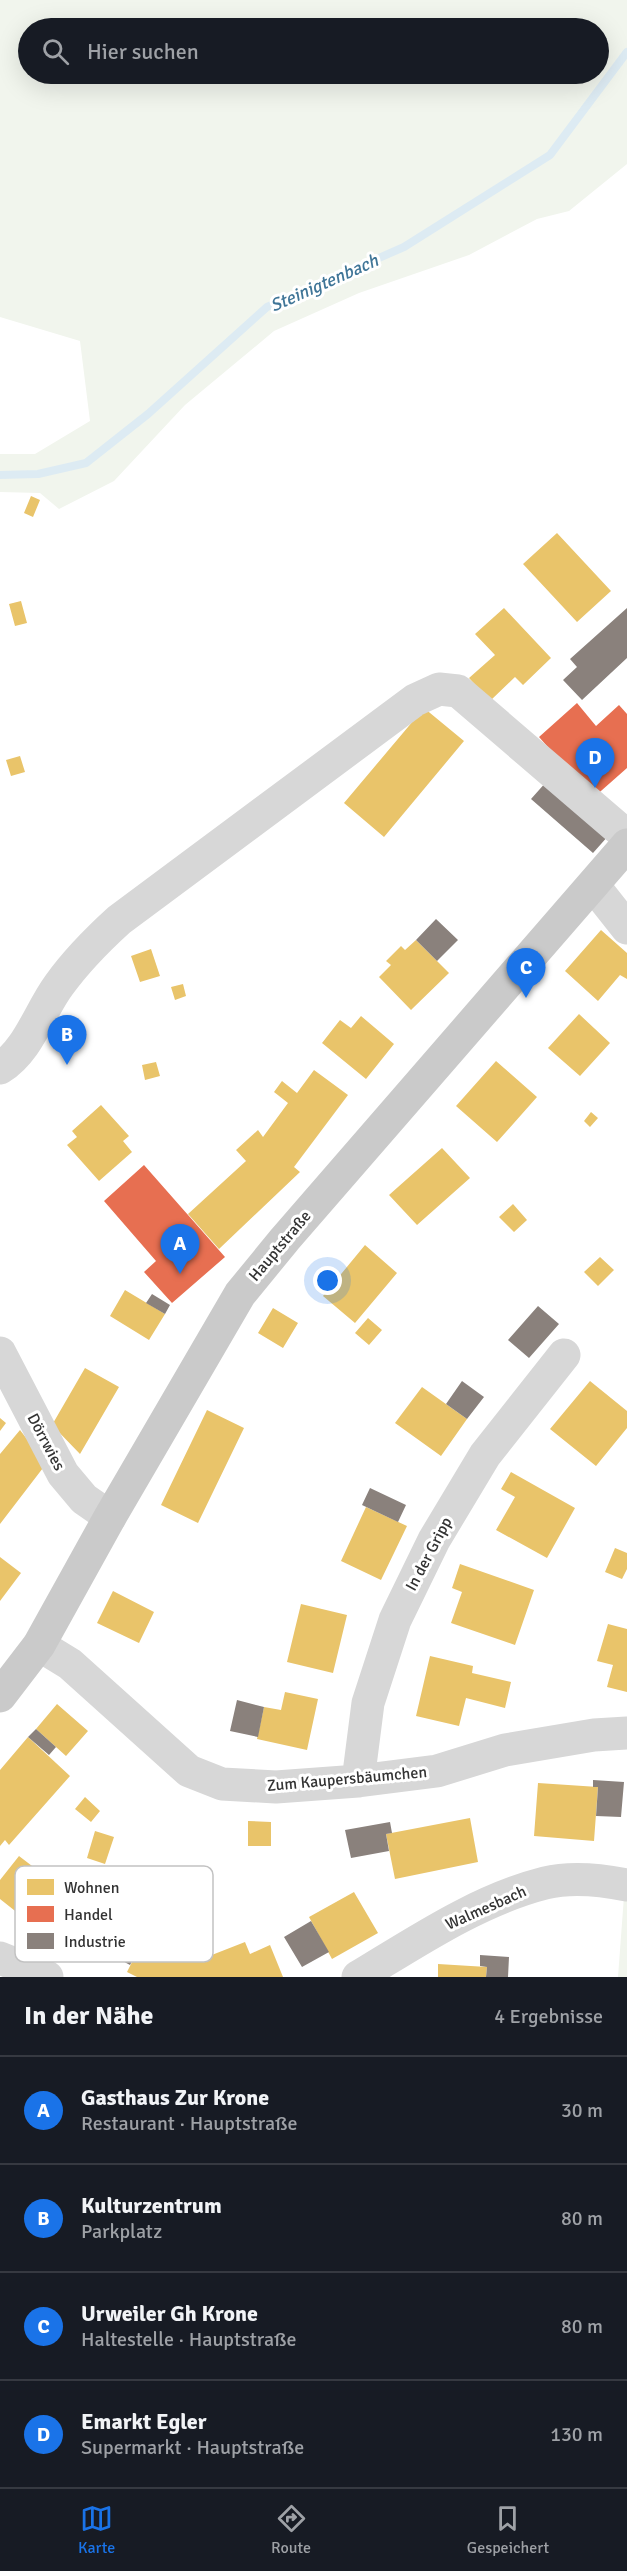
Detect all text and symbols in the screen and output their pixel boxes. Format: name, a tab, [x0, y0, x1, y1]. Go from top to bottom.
search box	[18, 18, 609, 84]
icon: search	[39, 35, 72, 68]
text: Hier suchen	[87, 38, 199, 65]
water label: Steinigtenbach	[267, 249, 383, 317]
pin: D	[576, 738, 614, 788]
pin: C	[506, 948, 546, 998]
pin: B	[48, 1016, 86, 1065]
street label: Hauptstraße	[245, 1207, 315, 1285]
pin: A	[160, 1224, 200, 1274]
your location	[313, 1266, 342, 1295]
street label: Dörrwies	[23, 1410, 69, 1474]
street label: In der Gripp	[401, 1514, 457, 1594]
street label: Zum Kaupersbäumchen	[266, 1762, 428, 1796]
legend	[15, 1866, 213, 1962]
text: Wohnen	[64, 1878, 119, 1898]
street label: Walmesbach	[443, 1881, 529, 1935]
text: Handel	[64, 1905, 113, 1925]
text: Industrie	[64, 1932, 126, 1952]
text: In der Nähe	[24, 2000, 154, 2032]
text: 4 Ergebnisse	[494, 2004, 603, 2029]
text: Gasthaus Zur Krone	[81, 2084, 269, 2111]
text: A	[37, 2098, 50, 2123]
text: 30 m	[561, 2098, 603, 2123]
text: Restaurant · Hauptstraße	[81, 2111, 298, 2136]
text: Kulturzentrum	[81, 2192, 222, 2219]
text: B	[37, 2206, 50, 2231]
text: 80 m	[561, 2206, 603, 2231]
text: Parkplatz	[81, 2219, 162, 2244]
text: Urweiler Gh Krone	[81, 2300, 258, 2327]
text: C	[37, 2314, 50, 2339]
text: 80 m	[561, 2314, 603, 2339]
text: Haltestelle · Hauptstraße	[81, 2327, 297, 2352]
text: Emarkt Egler	[81, 2408, 207, 2435]
text: D	[37, 2422, 50, 2447]
text: 130 m	[550, 2422, 603, 2447]
text: Supermarkt · Hauptstraße	[81, 2435, 304, 2460]
tab: Karte	[78, 2502, 115, 2558]
tab: Route	[271, 2502, 311, 2558]
tab: Gespeichert	[467, 2502, 549, 2558]

